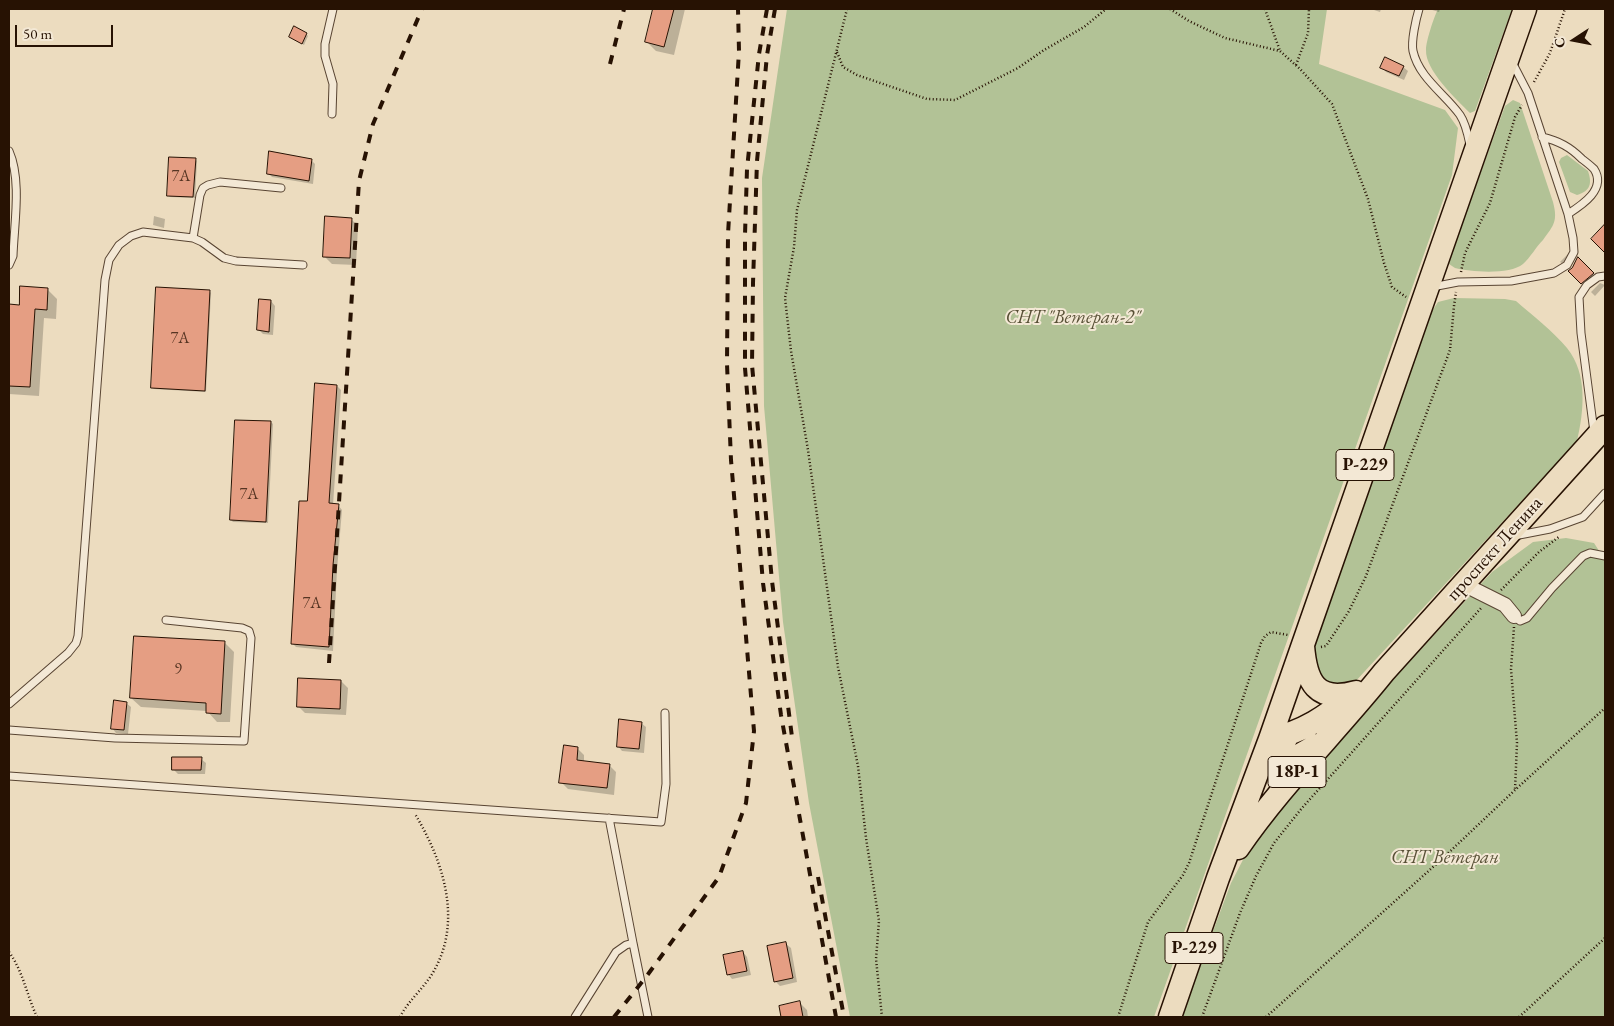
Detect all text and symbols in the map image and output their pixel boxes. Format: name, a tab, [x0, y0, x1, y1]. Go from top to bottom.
scale bar	[18, 15, 115, 47]
north arrow	[1549, 15, 1599, 65]
text: 50 m	[23, 24, 52, 43]
text: С	[1549, 36, 1569, 49]
house number: 7А	[172, 167, 190, 187]
park label: СНТ "Ветеран-2"	[1006, 307, 1140, 329]
house number: 7А	[171, 329, 189, 349]
road number: Р-229	[1336, 450, 1394, 480]
house number: 7А	[240, 485, 258, 505]
street label: проспект Ленина	[1442, 492, 1548, 606]
house number: 7А	[303, 594, 321, 614]
house number: 9	[174, 660, 182, 680]
road number: 18Р-1	[1268, 756, 1326, 788]
park label: СНТ Ветеран	[1391, 847, 1499, 869]
road number: Р-229	[1165, 932, 1223, 964]

